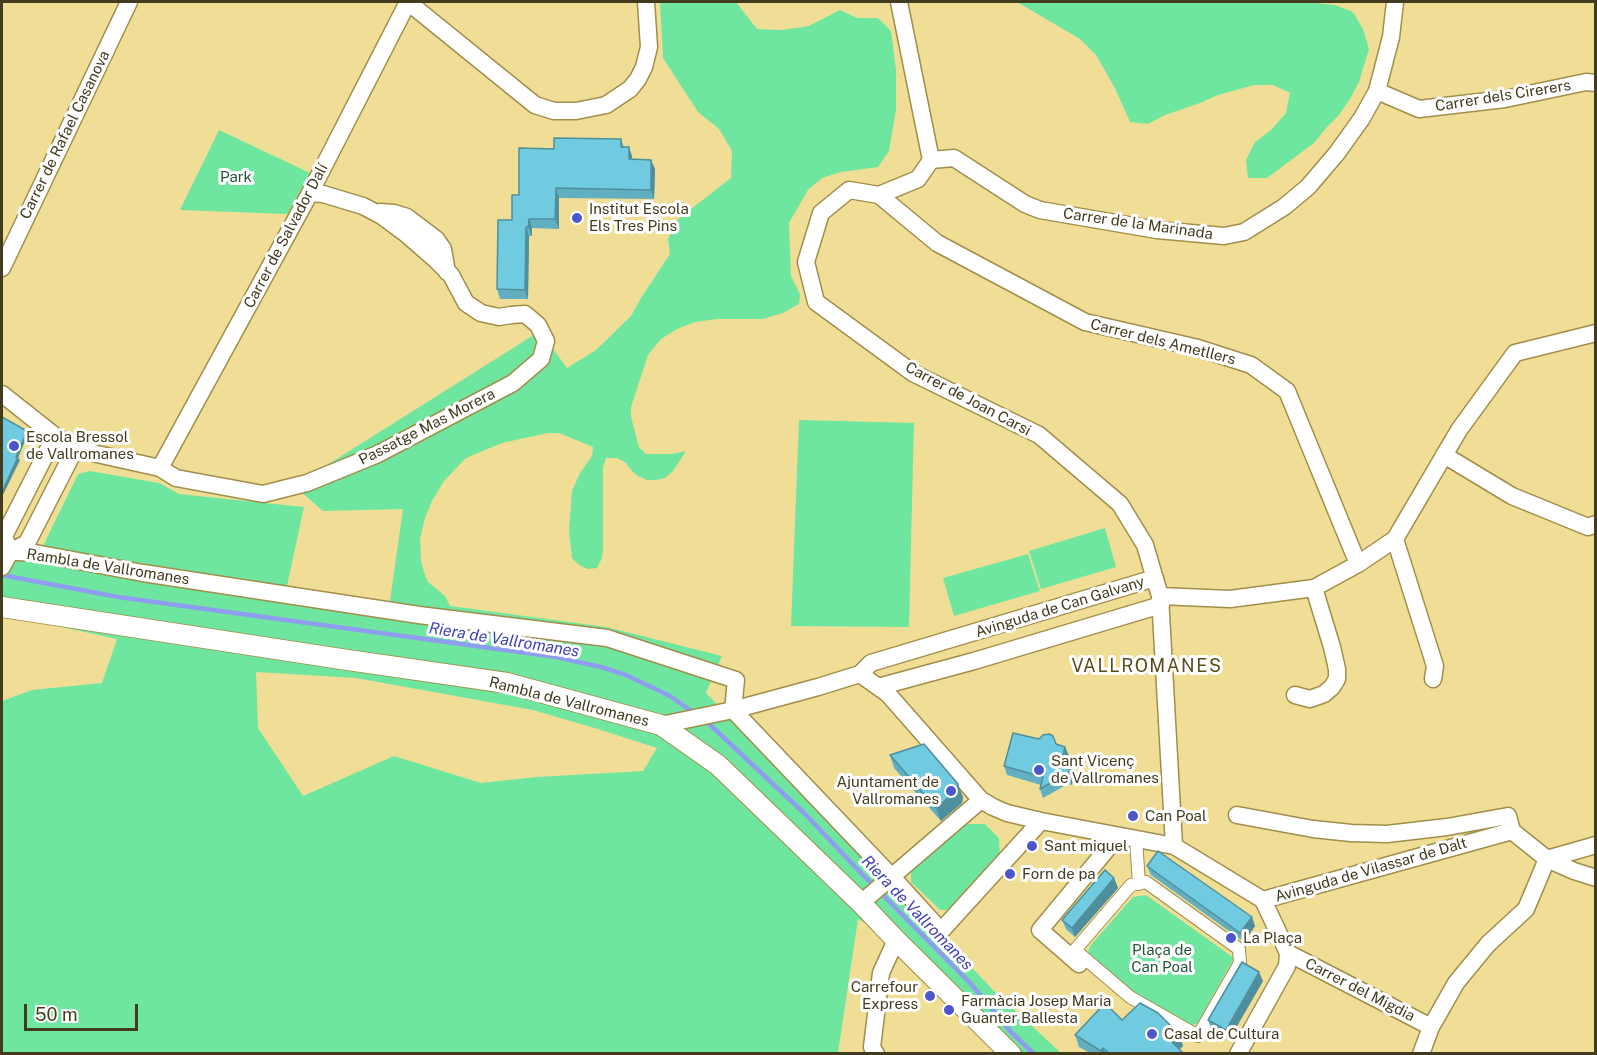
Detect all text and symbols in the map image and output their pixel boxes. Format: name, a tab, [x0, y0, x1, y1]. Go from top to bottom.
street label: Carrer de Rafael Casanova	[16, 48, 114, 222]
street label: Carrer dels Cirerers	[1434, 76, 1572, 116]
street label: Carrer de Salvador Dalí	[240, 161, 332, 311]
park label: Park	[220, 168, 252, 186]
place label: Institut Escola Els Tres Pins	[589, 200, 689, 235]
street label: Carrer de la Marinada	[1062, 205, 1214, 243]
marker: Institut Escola Els Tres Pins	[570, 211, 584, 225]
street label: Carrer dels Ametllers	[1088, 315, 1238, 369]
street label: Carrer de Joan Carsi	[902, 358, 1034, 440]
street label: Passatge Mas Morera	[356, 385, 498, 469]
place label: Escola Bressol de Vallromanes	[26, 428, 134, 463]
marker: Escola Bressol de Vallromanes	[7, 439, 21, 453]
street label: Rambla de Vallromanes	[25, 545, 191, 589]
street label: Avinguda de Can Galvany	[973, 573, 1147, 641]
water label: Riera de Vallromanes	[428, 619, 580, 661]
district label: VALLROMANES	[1072, 655, 1222, 677]
street label: Rambla de Vallromanes	[487, 673, 651, 731]
place label: Sant Vicenç de Vallromanes	[1051, 752, 1159, 787]
marker: Sant Vicenç de Vallromanes	[1032, 763, 1046, 777]
place label: Ajuntament de Vallromanes	[836, 773, 939, 808]
marker: Ajuntament de Vallromanes	[944, 784, 958, 798]
place label: Can Poal	[1145, 807, 1206, 825]
marker: Can Poal	[1126, 809, 1140, 823]
street label: Avinguda de Vilassar de Dalt	[1273, 834, 1469, 906]
place label: Sant miquel	[1044, 837, 1127, 855]
marker: Sant miquel	[1025, 839, 1039, 853]
water label: Riera de Vallromanes	[857, 852, 977, 974]
place label: Forn de pa	[1022, 865, 1096, 883]
marker: Forn de pa	[1003, 867, 1017, 881]
place label: La Plaça	[1243, 929, 1302, 947]
marker: La Plaça	[1224, 931, 1238, 945]
park label: Plaça de Can Poal	[1131, 941, 1193, 976]
street label: Carrer del Migdia	[1302, 955, 1418, 1025]
place label: Carrefour Express	[851, 978, 918, 1013]
marker: Carrefour Express	[923, 989, 937, 1003]
scale bar	[27, 992, 141, 1030]
place label: Farmàcia Josep Maria Guanter Ballesta	[961, 992, 1111, 1027]
marker: Farmàcia Josep Maria Guanter Ballesta	[942, 1003, 956, 1017]
text: 50 m	[35, 1004, 78, 1025]
place label: Casal de Cultura	[1164, 1025, 1279, 1043]
marker: Casal de Cultura	[1145, 1027, 1159, 1041]

